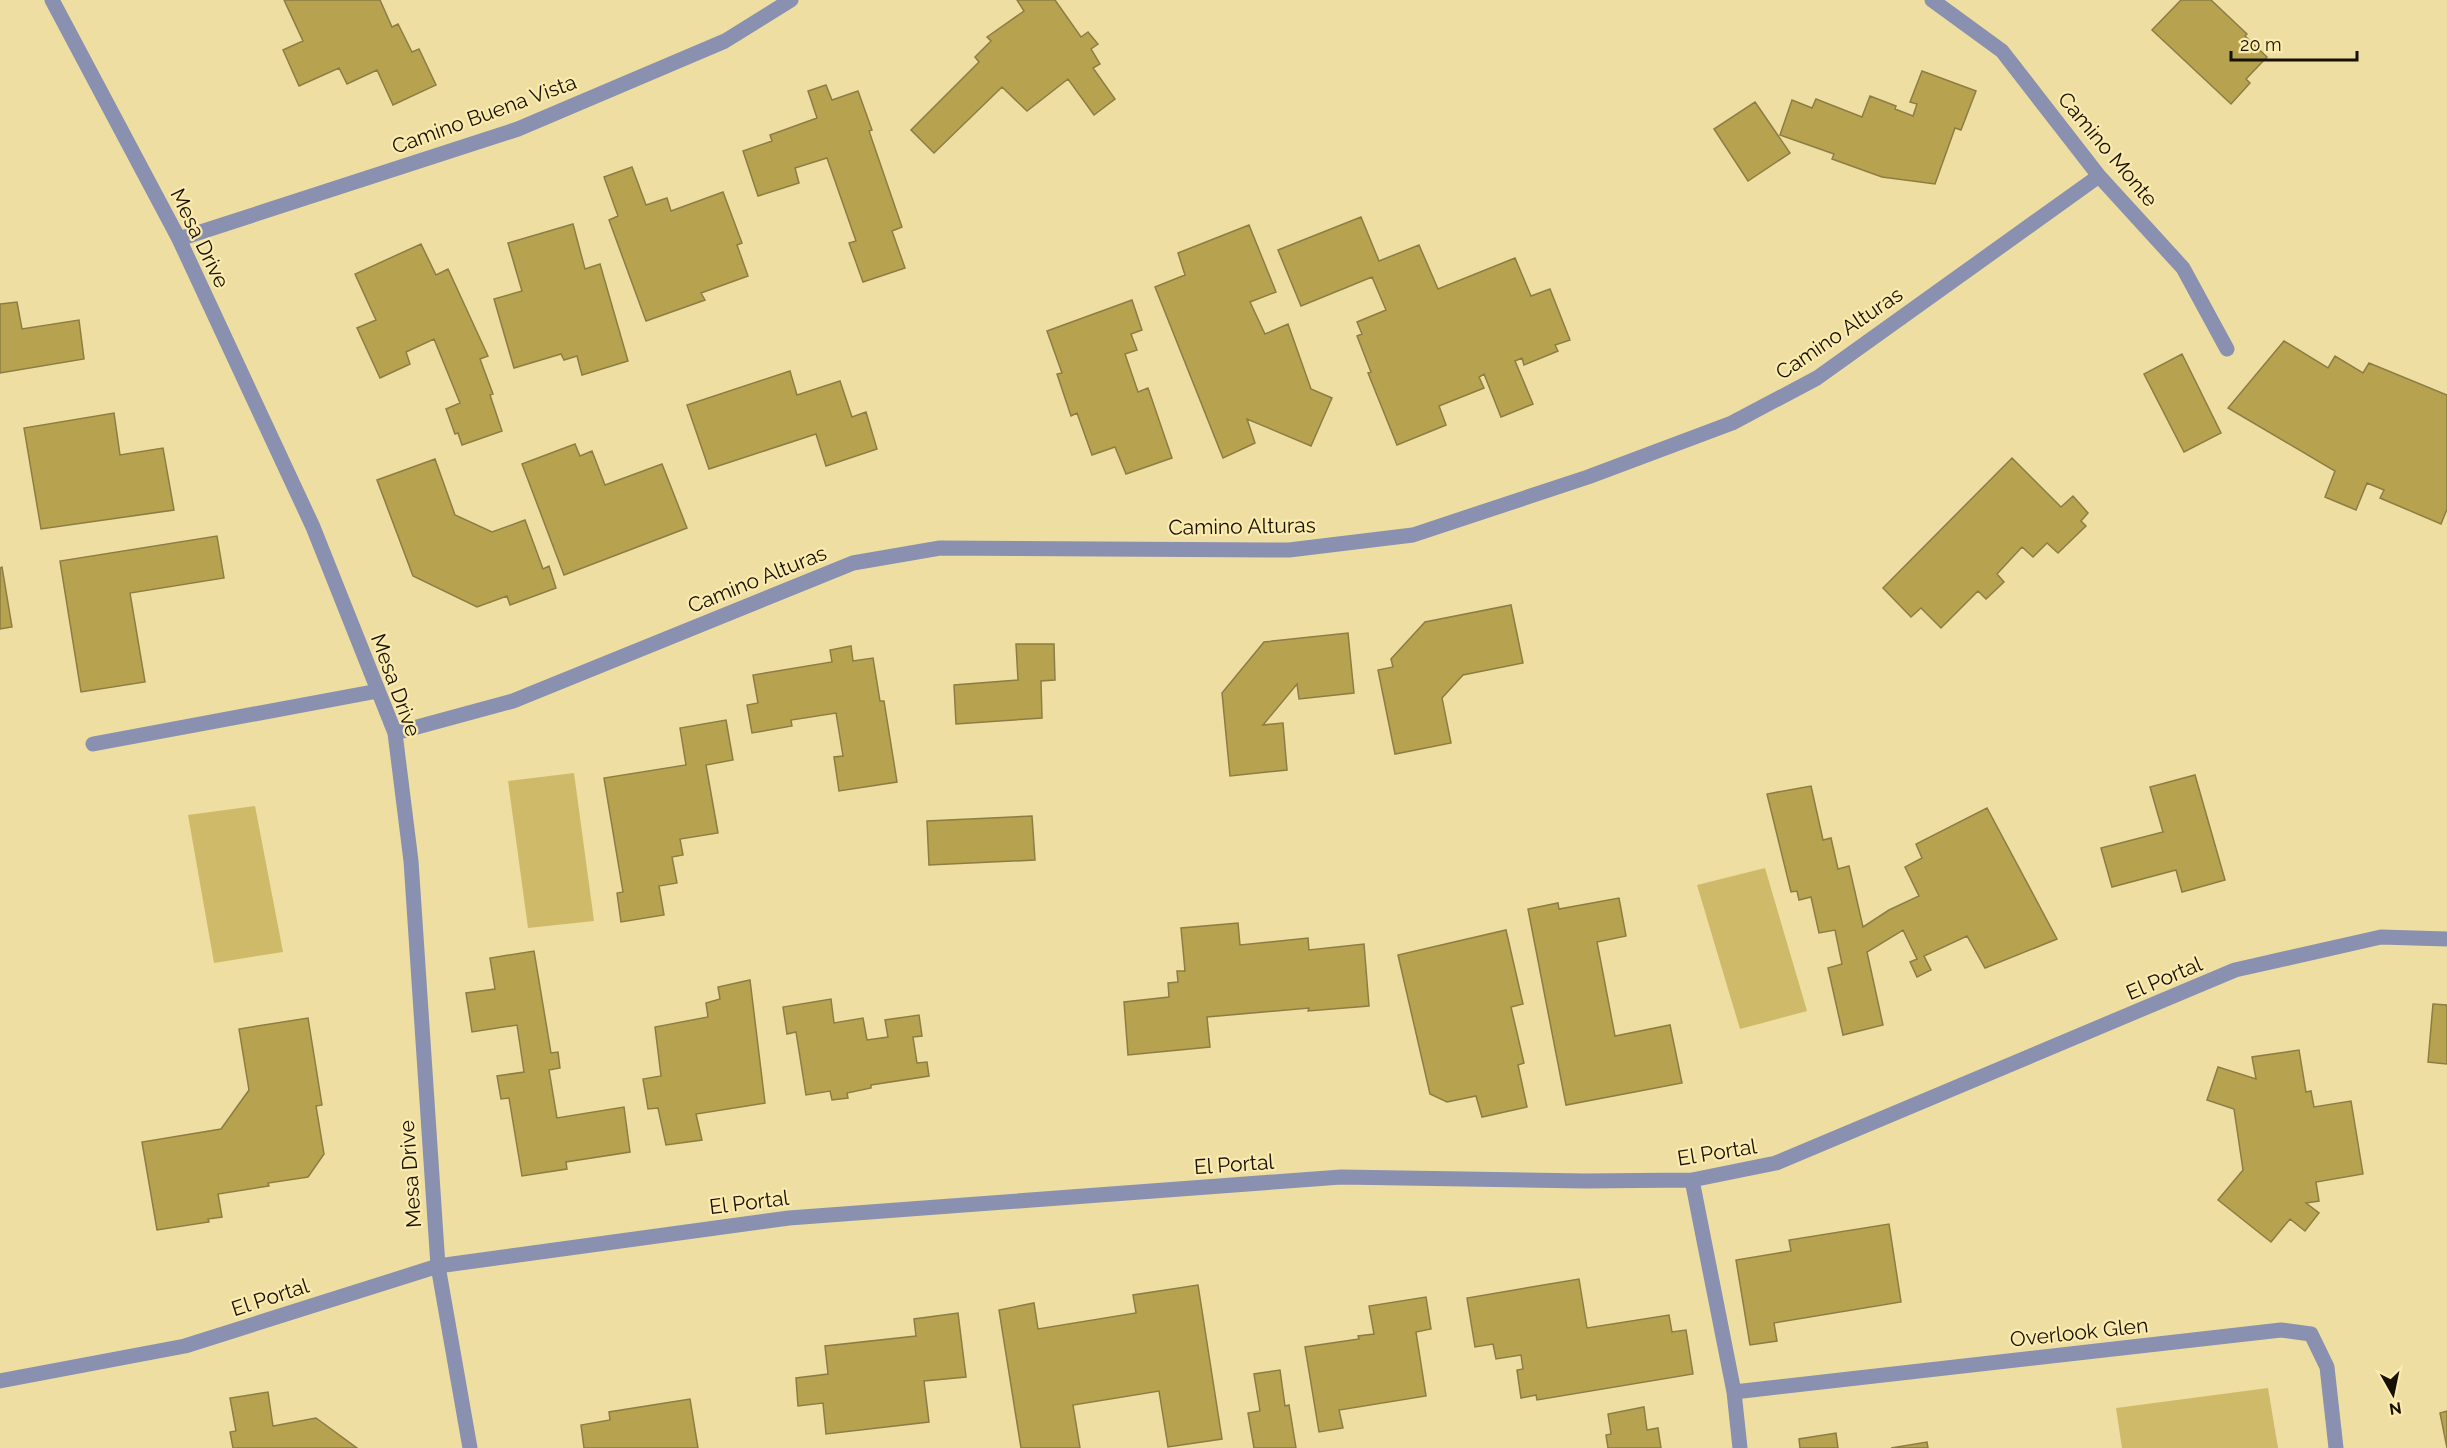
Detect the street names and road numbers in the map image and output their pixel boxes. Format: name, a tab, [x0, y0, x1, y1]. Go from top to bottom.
street label: Camino Buena Vista	[388, 69, 580, 159]
street label: Camino Monte	[2053, 87, 2163, 211]
street label: Mesa Drive	[165, 184, 235, 292]
street label: Camino Alturas	[1771, 281, 1907, 385]
street label: Camino Alturas	[1168, 512, 1316, 540]
street label: Camino Alturas	[684, 540, 830, 618]
street label: Mesa Drive	[366, 630, 426, 740]
street label: El Portal	[2122, 951, 2206, 1005]
street label: Mesa Drive	[394, 1119, 426, 1229]
street label: El Portal	[1675, 1133, 1759, 1171]
street label: El Portal	[1193, 1149, 1275, 1179]
street label: El Portal	[708, 1185, 791, 1219]
street label: El Portal	[228, 1273, 312, 1321]
street label: Overlook Glen	[2009, 1312, 2149, 1352]

